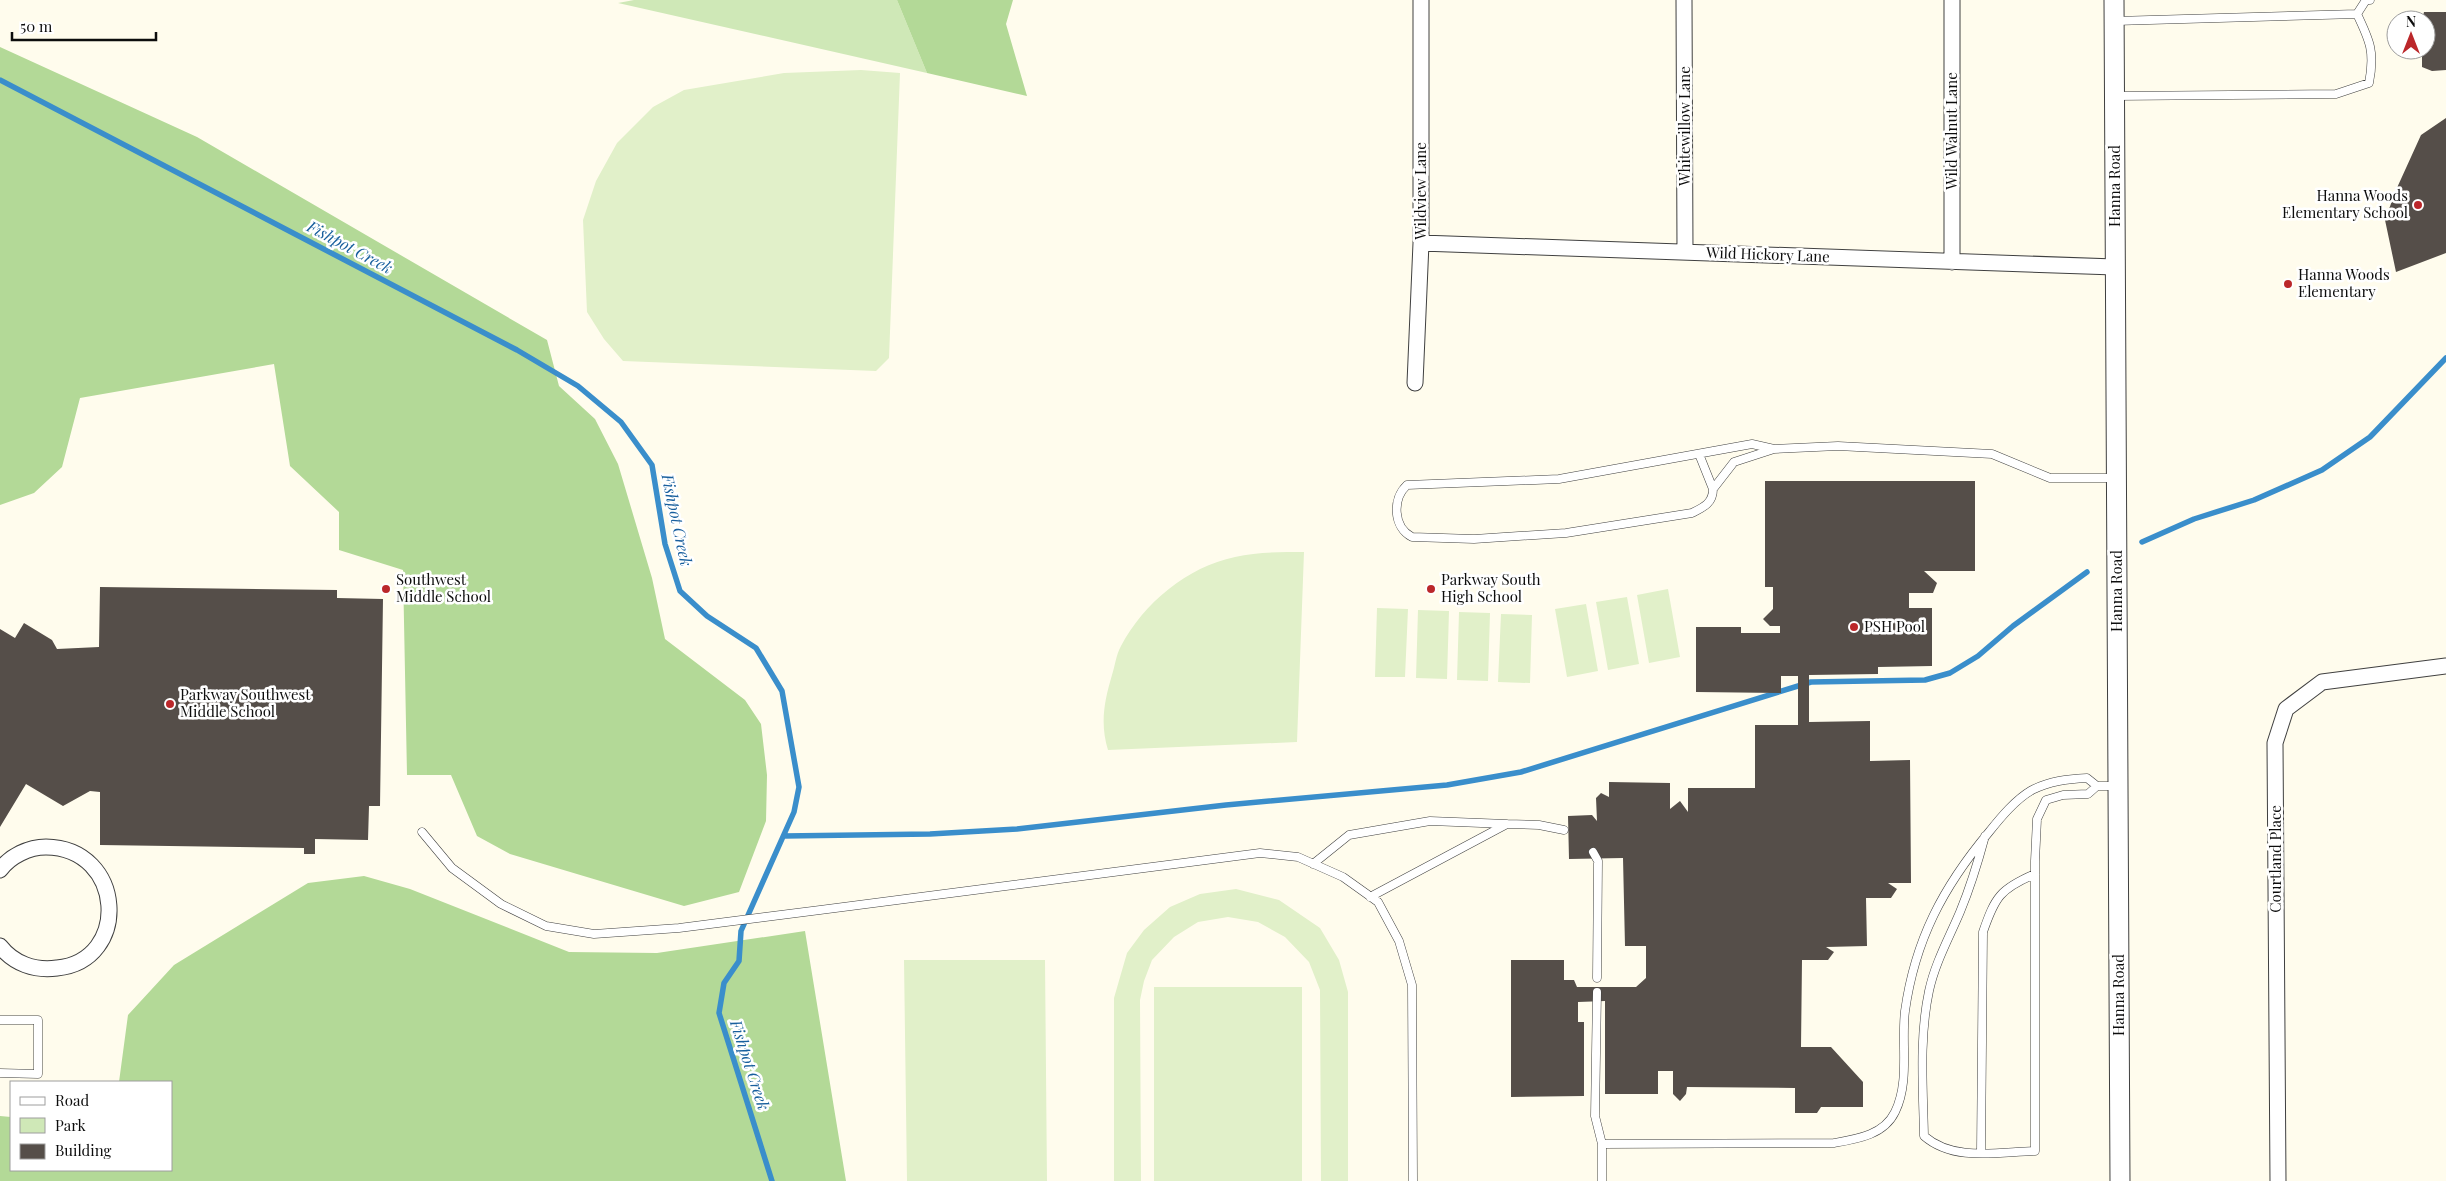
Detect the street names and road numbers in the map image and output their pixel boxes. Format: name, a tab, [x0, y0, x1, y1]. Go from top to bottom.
street label: Whitewillow Lane	[1674, 66, 1694, 187]
street label: Wild Walnut Lane	[1941, 72, 1961, 191]
street label: Wildview Lane	[1410, 142, 1430, 241]
street label: Hanna Road	[2104, 145, 2124, 227]
street label: Wild Hickory Lane	[1705, 242, 1830, 266]
street label: Hanna Road	[2106, 550, 2126, 632]
street label: Courtland Place	[2265, 805, 2285, 913]
street label: Hanna Road	[2108, 954, 2128, 1036]

